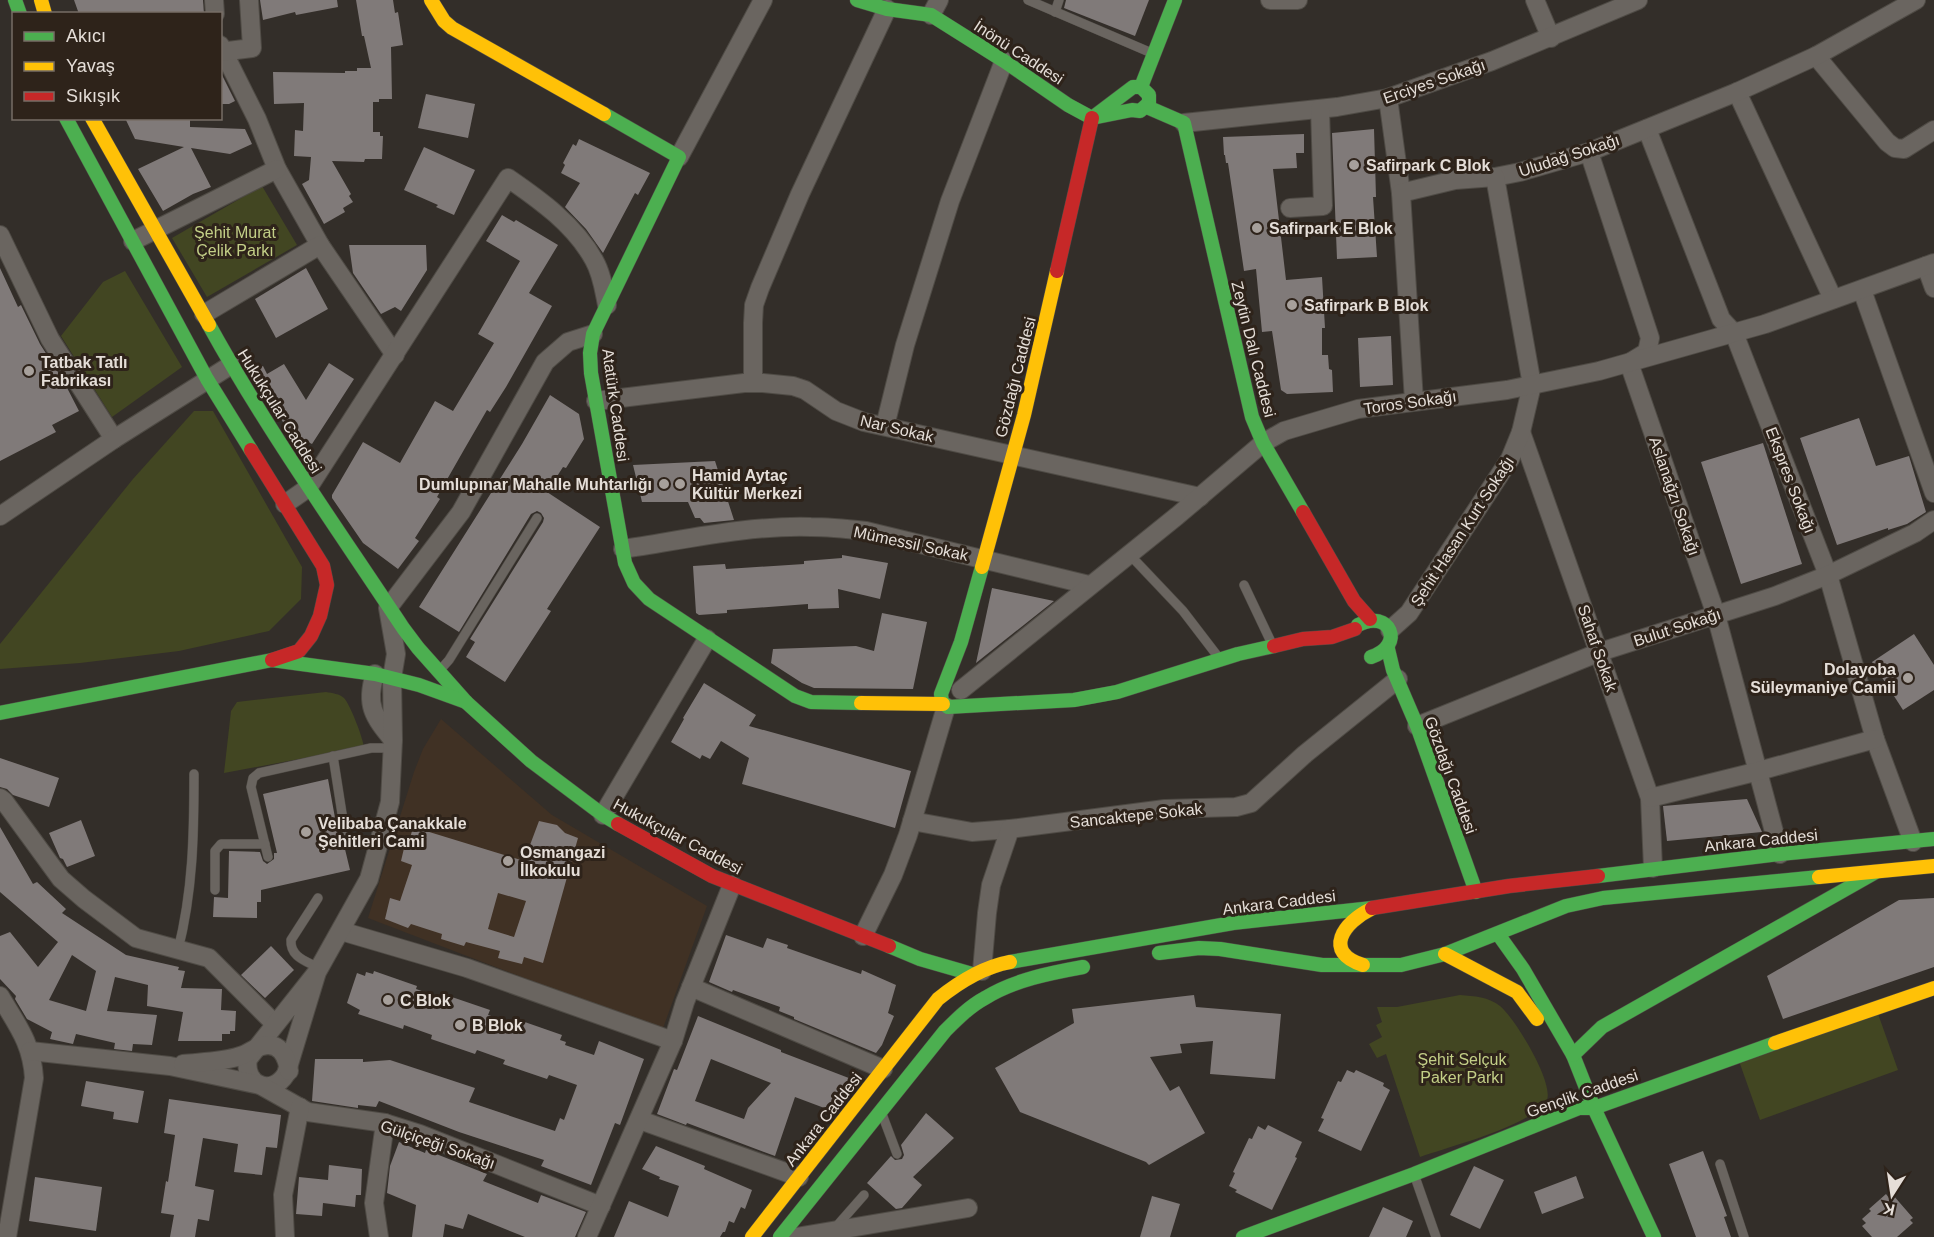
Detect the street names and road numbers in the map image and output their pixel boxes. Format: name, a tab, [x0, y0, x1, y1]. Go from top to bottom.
street label: İnönü Caddesi	[971, 16, 1067, 88]
street label: Erciyes Sokağı	[1381, 56, 1487, 107]
street label: Uludağ Sokağı	[1517, 131, 1622, 180]
street label: Zeytin Dalı Caddesi	[1228, 279, 1279, 419]
street label: Gözdağı Caddesi	[992, 315, 1039, 439]
street label: Hukukçular Caddesi	[234, 346, 325, 476]
street label: Atatürk Caddesi	[599, 348, 632, 463]
street label: Toros Sokağı	[1363, 388, 1457, 417]
street label: Nar Sokak	[859, 412, 936, 445]
street label: Ekspres Sokağı	[1763, 425, 1819, 536]
street label: Aslanağzı Sokağı	[1646, 435, 1703, 558]
street label: Şehit Hasan Kurt Sokağı	[1408, 453, 1517, 609]
street label: Mümessil Sokak	[852, 523, 971, 564]
street label: Sahaf Sokak	[1575, 602, 1621, 695]
street label: Bulut Sokağı	[1631, 605, 1723, 650]
street label: Gözdağı Caddesi	[1421, 714, 1480, 836]
street label: Hukukçular Caddesi	[611, 795, 745, 878]
street label: Sancaktepe Sokak	[1069, 800, 1204, 831]
street label: Ankara Caddesi	[1704, 826, 1819, 855]
street label: Ankara Caddesi	[1222, 887, 1337, 918]
street label: Gençlik Caddesi	[1524, 1066, 1640, 1120]
street label: Ankara Caddesi	[782, 1069, 865, 1169]
street label: Gülçiçeği Sokağı	[378, 1117, 497, 1172]

